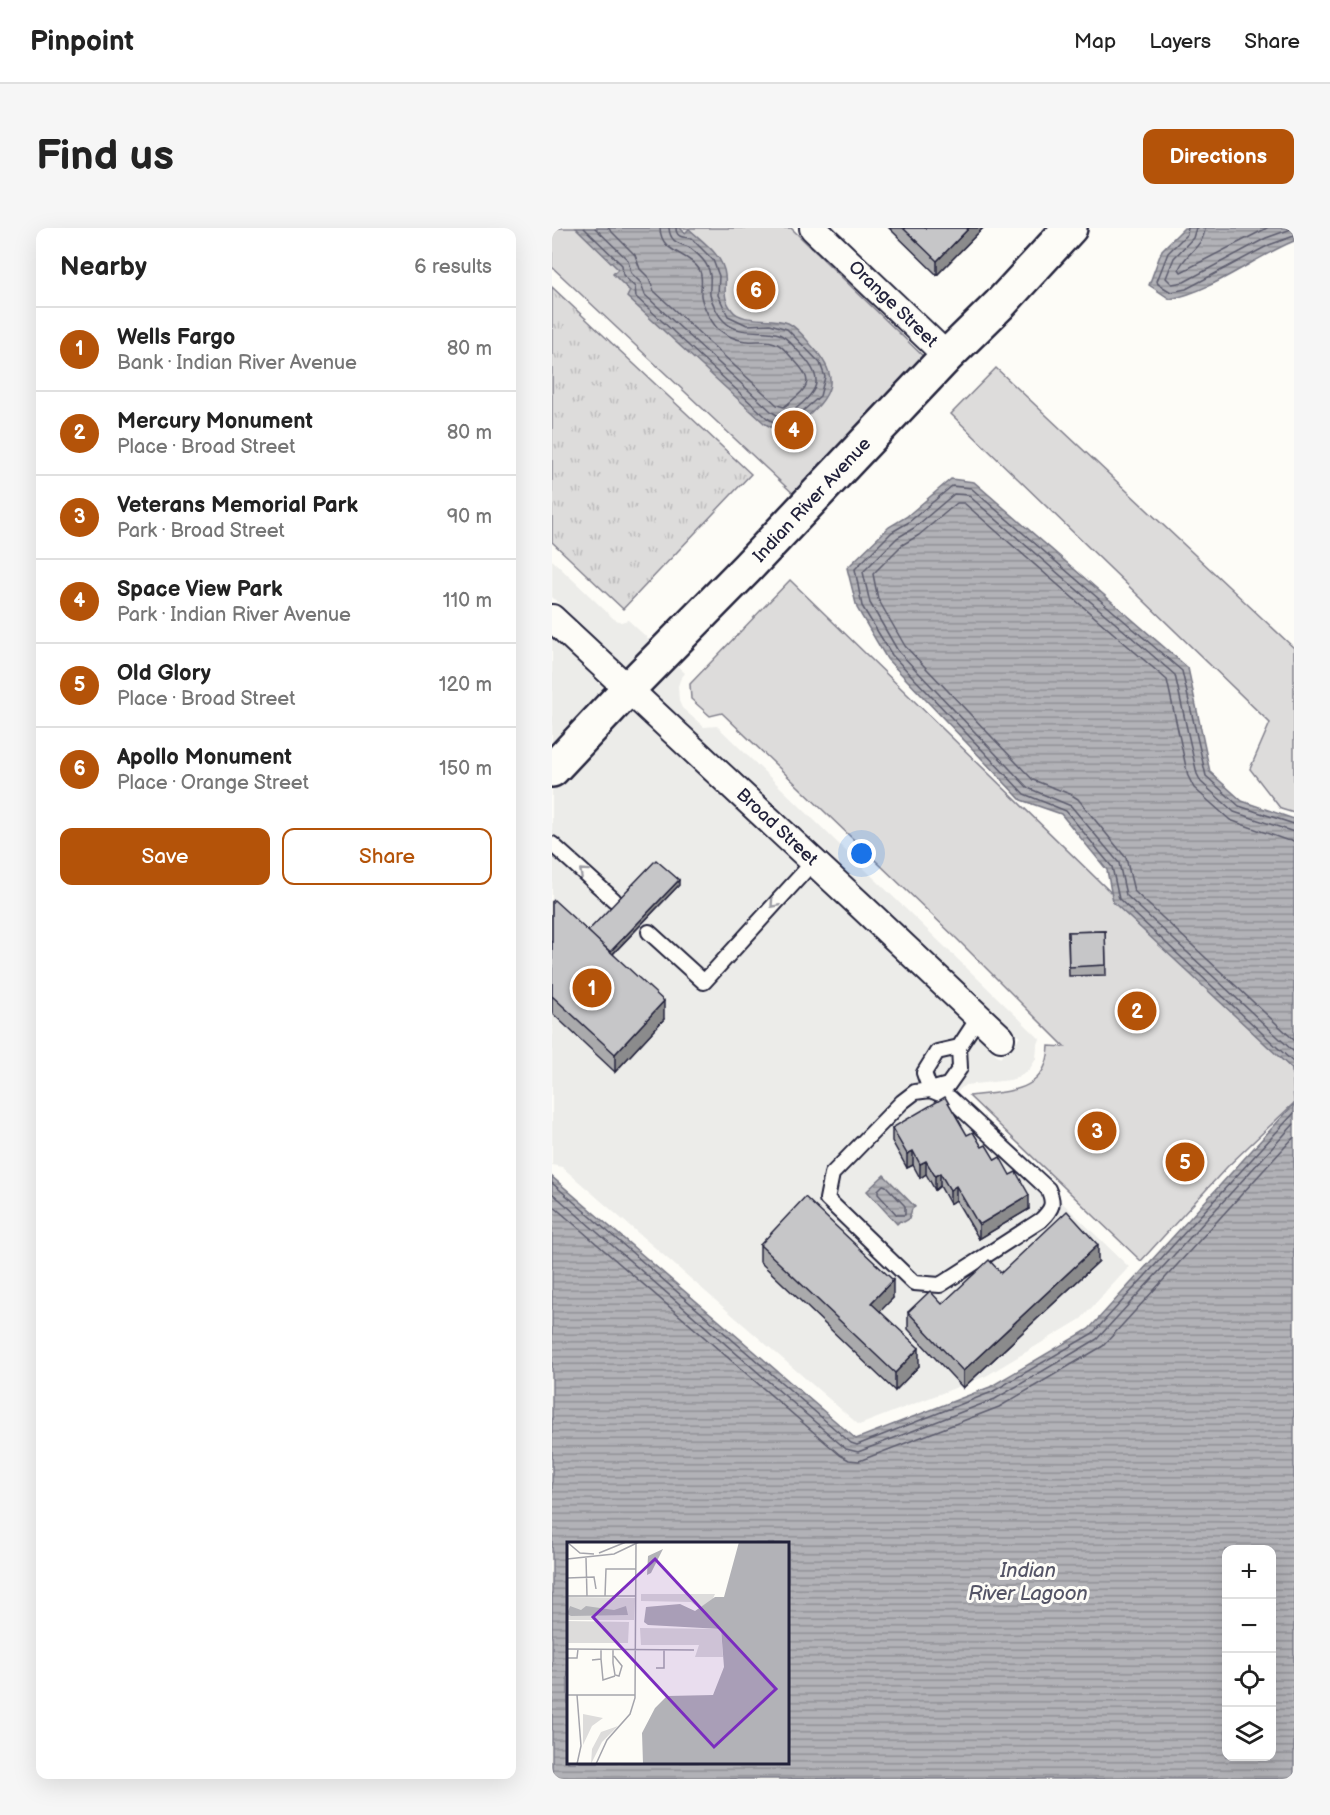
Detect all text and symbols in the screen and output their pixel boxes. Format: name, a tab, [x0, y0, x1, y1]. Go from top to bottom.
text: Pinpoint	[30, 25, 134, 58]
text: Map	[1074, 29, 1116, 54]
text: Layers	[1149, 29, 1211, 54]
text: Share	[1244, 29, 1300, 54]
button: Directions	[1143, 129, 1294, 184]
text: Find us	[36, 131, 174, 182]
text: Nearby	[60, 252, 147, 283]
text: 6 results	[414, 255, 492, 279]
street label: Orange Street	[844, 256, 942, 352]
pin: 6	[736, 268, 776, 312]
text: Wells Fargo	[117, 324, 235, 351]
text: 1	[75, 337, 84, 361]
text: 80 m	[447, 337, 492, 361]
text: Bank · Indian River Avenue	[117, 351, 357, 375]
text: Mercury Monument	[117, 408, 313, 435]
pin: 4	[774, 408, 814, 452]
text: 2	[74, 421, 85, 445]
text: 80 m	[447, 421, 492, 445]
street label: Indian River Avenue	[749, 433, 875, 567]
text: Place · Broad Street	[117, 435, 295, 459]
text: Veterans Memorial Park	[117, 492, 358, 519]
text: 3	[74, 505, 85, 529]
text: 90 m	[447, 505, 492, 529]
text: Park · Broad Street	[117, 519, 285, 543]
text: Space View Park	[117, 576, 283, 603]
text: 4	[74, 589, 85, 613]
text: 110 m	[443, 589, 492, 613]
text: Park · Indian River Avenue	[117, 603, 351, 627]
text: Old Glory	[117, 660, 211, 687]
text: 5	[74, 673, 85, 697]
text: 120 m	[439, 673, 492, 697]
text: Place · Broad Street	[117, 687, 295, 711]
text: Apollo Monument	[117, 744, 292, 771]
text: 6	[73, 757, 86, 781]
text: 150 m	[439, 757, 492, 781]
text: Place · Orange Street	[117, 771, 309, 795]
street label: Broad Street	[732, 784, 822, 870]
button: Save	[60, 828, 270, 885]
button: Share	[282, 828, 492, 885]
your location	[847, 839, 876, 868]
one-way arrow	[579, 868, 590, 879]
one-way arrow	[770, 898, 781, 908]
pin: 1	[572, 966, 612, 1011]
pin: 2	[1118, 988, 1156, 1034]
pin: 3	[1078, 1108, 1116, 1154]
pin: 5	[1166, 1140, 1204, 1184]
inset map	[567, 1542, 789, 1764]
map controls	[1222, 1545, 1276, 1761]
button: +	[1222, 1545, 1276, 1599]
water label: Indian River Lagoon	[968, 1559, 1088, 1606]
button: −	[1222, 1599, 1276, 1653]
button: locate	[1222, 1653, 1276, 1707]
button: layers	[1222, 1707, 1276, 1761]

